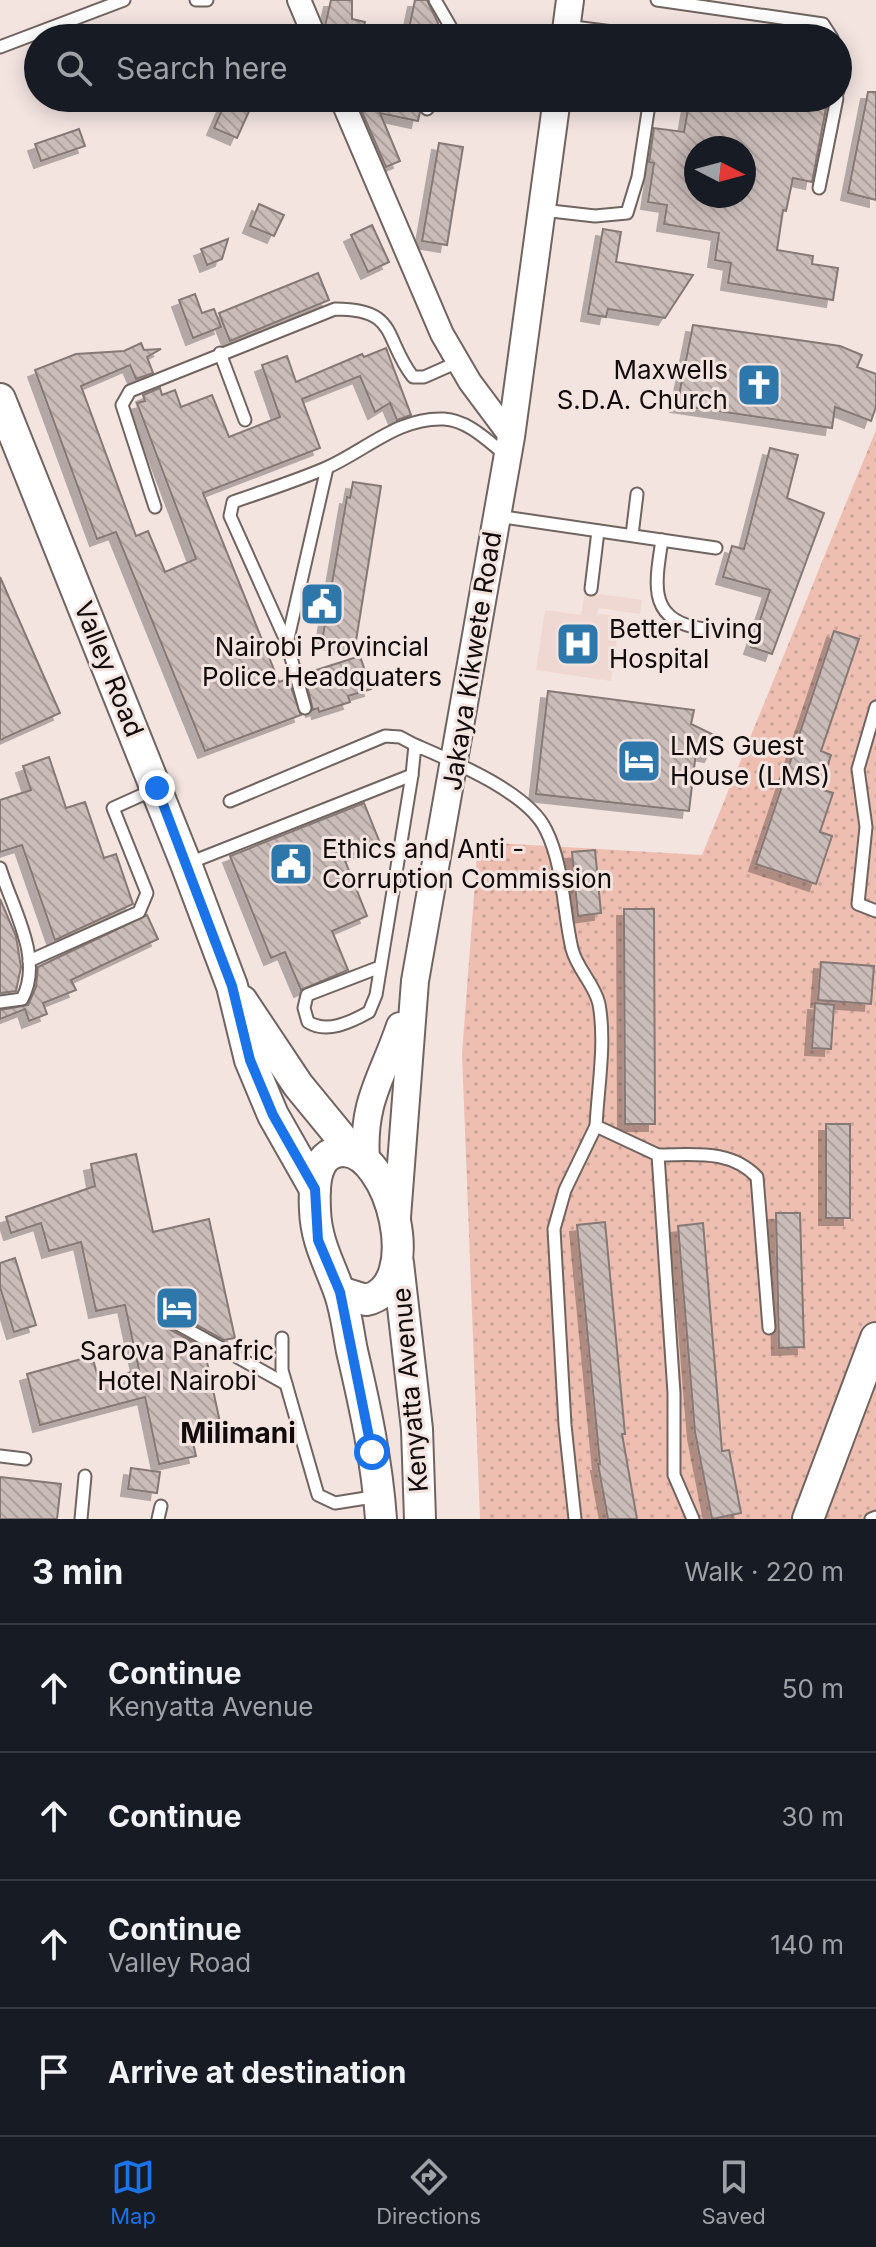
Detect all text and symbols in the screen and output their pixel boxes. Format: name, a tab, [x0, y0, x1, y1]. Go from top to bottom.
search box	[24, 24, 852, 112]
icon: search	[52, 46, 96, 90]
text: Search here	[116, 50, 288, 86]
north arrow	[684, 136, 756, 208]
place label: Maxwells S.D.A. Church	[557, 354, 728, 415]
church icon: Maxwells S.D.A. Church	[735, 361, 783, 409]
street label: Jakaya Kikwete Road	[436, 529, 507, 793]
public building icon: Nairobi Provincial Police Headquaters	[298, 580, 346, 628]
street label: Valley Road	[68, 597, 151, 741]
place label: Better Living Hospital	[609, 613, 763, 674]
hospital icon: Better Living Hospital	[554, 620, 602, 668]
place label: Nairobi Provincial Police Headquaters	[202, 631, 442, 692]
place label: LMS Guest House (LMS)	[670, 730, 830, 791]
hotel icon: LMS Guest House (LMS)	[615, 737, 663, 785]
route end	[139, 770, 175, 806]
place label: Ethics and Anti - Corruption Commission	[322, 833, 612, 894]
public building icon: Ethics and Anti - Corruption Commission	[267, 840, 315, 888]
hotel icon: Sarova Panafric Hotel Nairobi	[153, 1284, 201, 1332]
street label: Kenyatta Avenue	[385, 1286, 434, 1494]
place label: Sarova Panafric Hotel Nairobi	[80, 1335, 274, 1396]
district label: Milimani	[180, 1416, 296, 1450]
route start	[354, 1434, 390, 1470]
text: 3 min	[32, 1551, 123, 1592]
text: Walk · 220 m	[684, 1556, 844, 1587]
text: Continue	[108, 1655, 242, 1691]
icon: ahead	[32, 1666, 76, 1710]
text: 50 m	[782, 1673, 844, 1704]
text: Kenyatta Avenue	[108, 1691, 313, 1722]
icon: ahead	[32, 1794, 76, 1838]
text: Continue	[108, 1798, 242, 1834]
text: 30 m	[781, 1801, 844, 1832]
text: Continue	[108, 1911, 242, 1947]
icon: ahead	[32, 1922, 76, 1966]
text: 140 m	[770, 1929, 844, 1960]
text: Valley Road	[108, 1947, 251, 1978]
icon: arrive	[32, 2050, 76, 2094]
text: Arrive at destination	[108, 2054, 406, 2090]
tab: Map	[110, 2155, 156, 2229]
tab: Directions	[376, 2155, 481, 2229]
tab: Saved	[701, 2155, 766, 2229]

